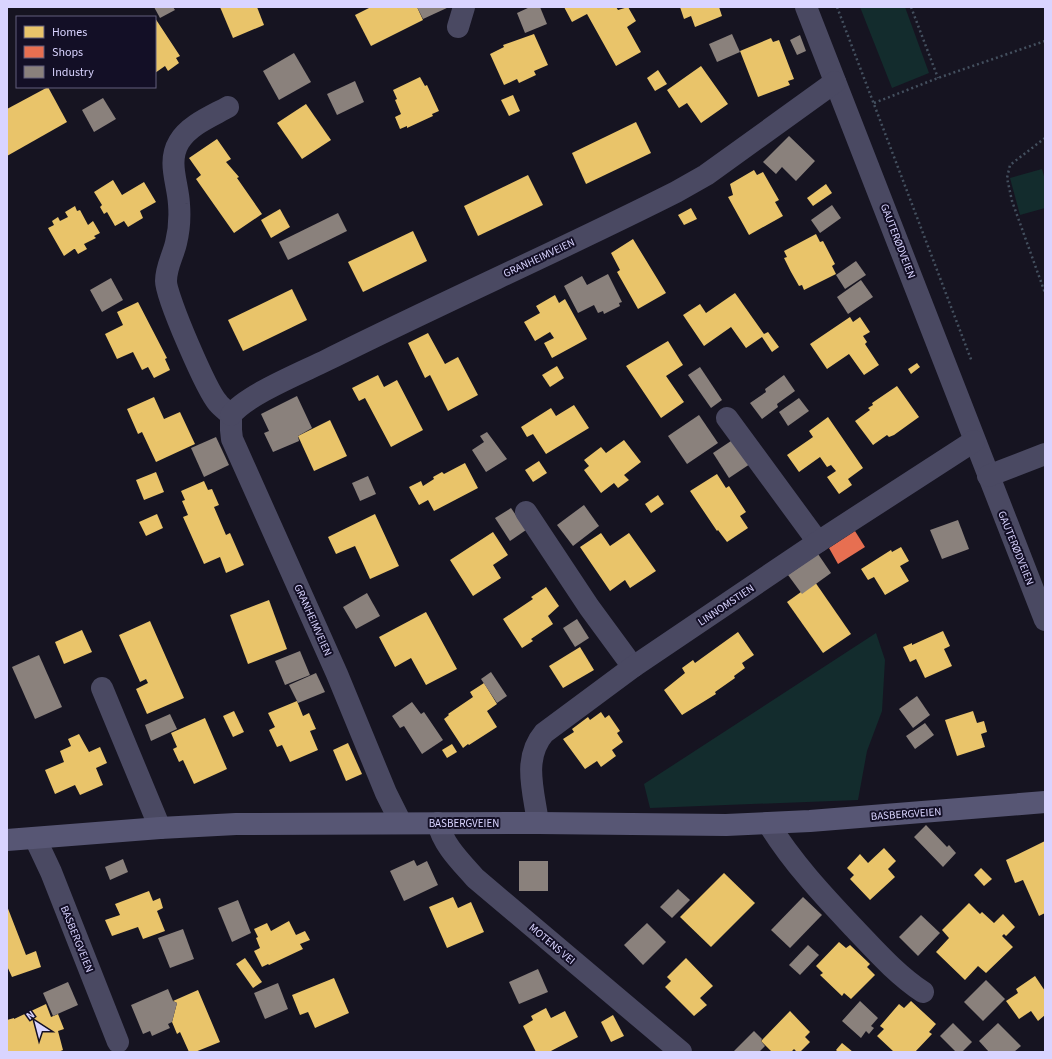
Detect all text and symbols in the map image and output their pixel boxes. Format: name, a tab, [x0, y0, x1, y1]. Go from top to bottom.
legend	[16, 16, 156, 88]
text: Homes	[52, 24, 87, 41]
text: Shops	[52, 44, 83, 61]
text: Industry	[52, 64, 94, 81]
street label: GAUTERØDVEIEN	[877, 202, 919, 280]
street label: GRANHEIMVEIEN	[501, 235, 577, 281]
street label: GAUTERØDVEIEN	[994, 509, 1038, 587]
street label: LINNOMSTIEN	[695, 581, 757, 629]
street label: GRANHEIMVEIEN	[290, 582, 336, 658]
street label: BASBERGVEIEN	[870, 804, 942, 824]
street label: BASBERGVEIEN	[429, 816, 499, 831]
street label: BASBERGVEIEN	[57, 903, 97, 975]
street label: MOTENS VEI	[526, 920, 578, 968]
north arrow	[16, 1003, 56, 1043]
text: N	[23, 1007, 38, 1024]

